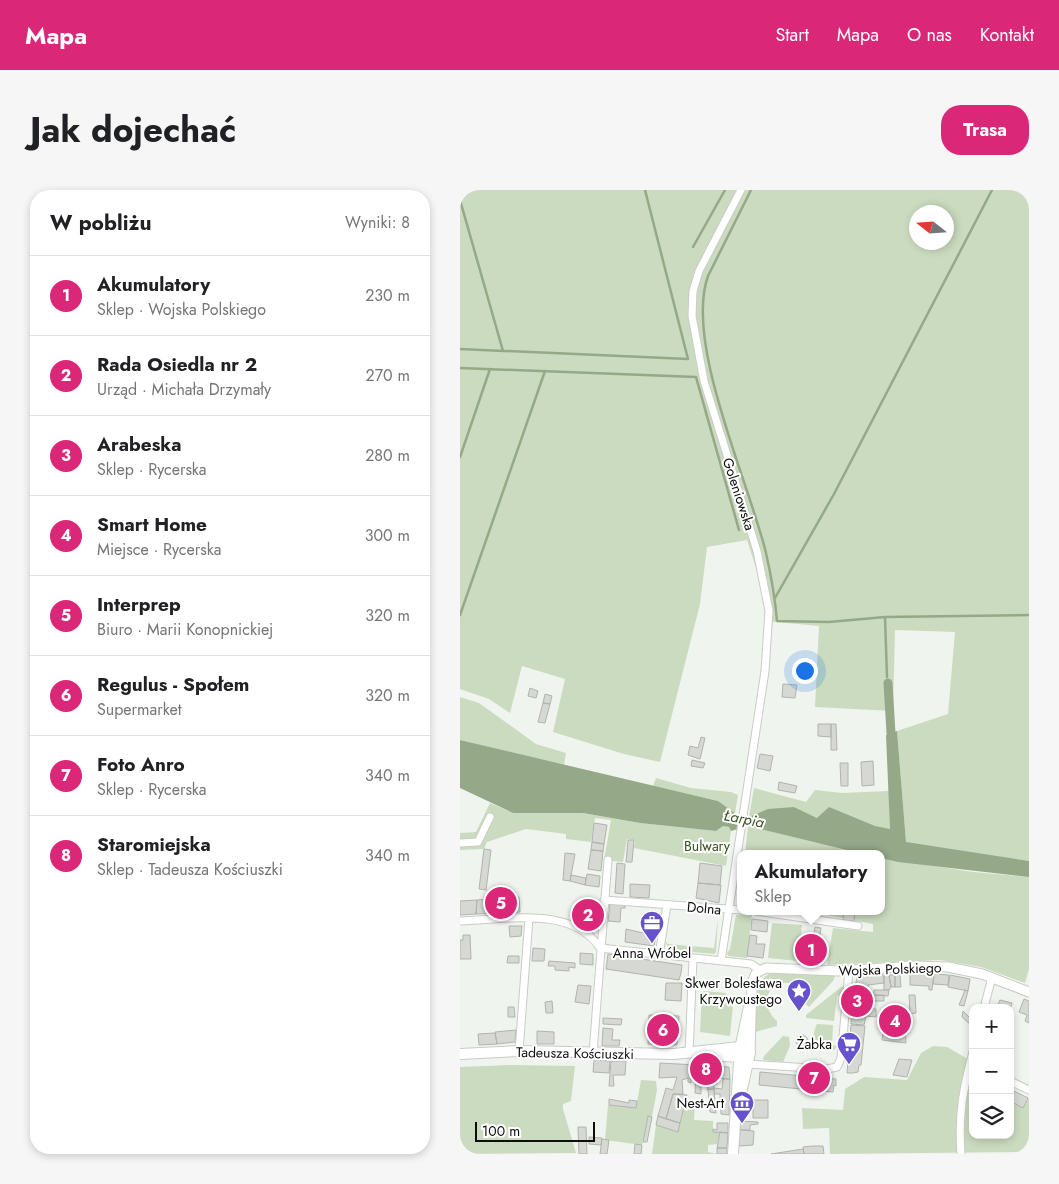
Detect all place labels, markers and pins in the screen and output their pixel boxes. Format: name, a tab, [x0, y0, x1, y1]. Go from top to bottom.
pin: 5	[485, 884, 517, 922]
pin: 2	[572, 896, 604, 934]
office icon: Anna Wróbel	[639, 910, 665, 944]
pin: 1	[795, 931, 827, 969]
place label: Anna Wróbel	[613, 943, 691, 963]
place label: Skwer Bolesława Krzywoustego	[685, 973, 782, 1009]
place icon: Skwer Bolesława Krzywoustego	[786, 978, 812, 1012]
pin: 3	[841, 982, 873, 1020]
pin: 4	[879, 1002, 911, 1040]
pin: 6	[647, 1011, 679, 1049]
supermarket icon: Żabka	[836, 1031, 862, 1065]
place label: Żabka	[797, 1034, 832, 1054]
pin: 8	[690, 1050, 722, 1088]
pin: 7	[798, 1059, 830, 1097]
museum icon: Nest-Art	[729, 1090, 755, 1124]
place label: Nest-Art	[677, 1093, 725, 1113]

